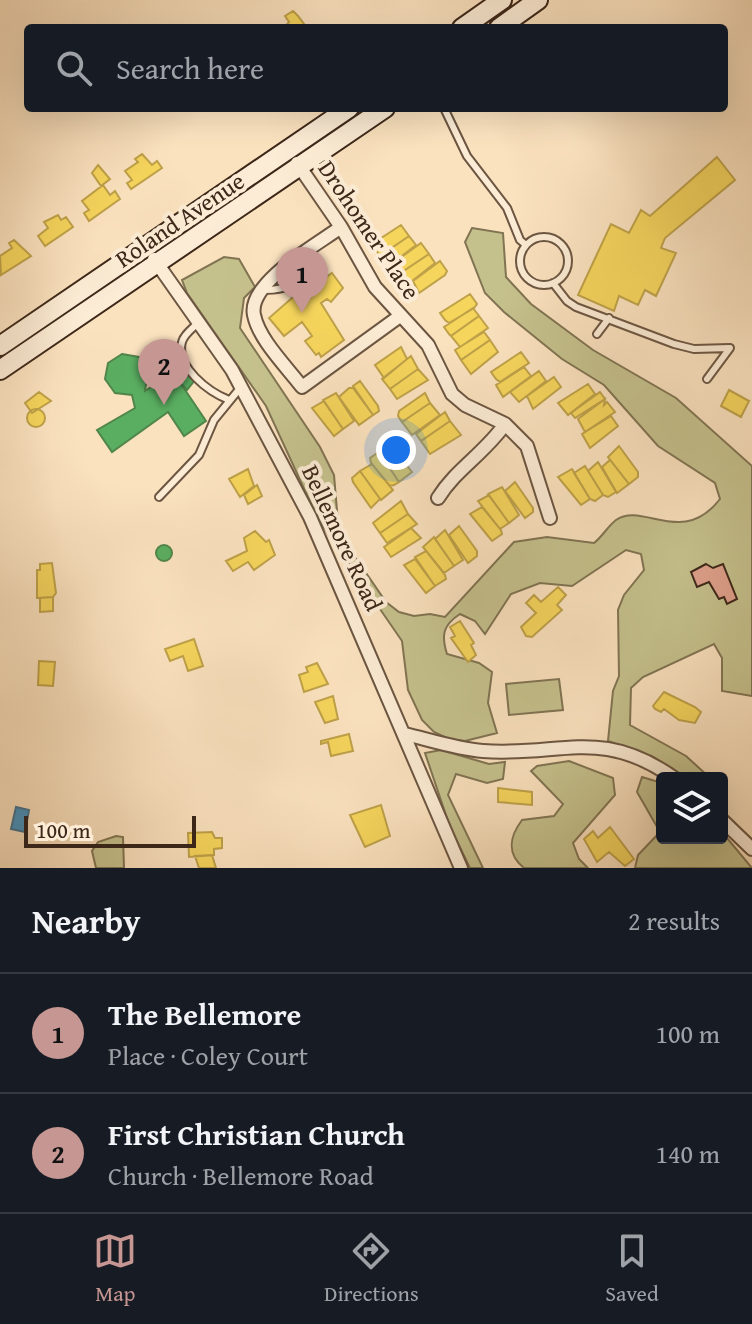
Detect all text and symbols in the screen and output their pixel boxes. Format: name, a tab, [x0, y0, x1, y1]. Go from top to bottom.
search box	[24, 24, 728, 112]
icon: search	[52, 46, 96, 90]
text: Search here	[116, 46, 264, 90]
street label: Drohomer Place	[310, 153, 429, 306]
street label: Roland Avenue	[108, 163, 251, 276]
pin: 1	[276, 247, 328, 313]
pin: 2	[138, 339, 190, 405]
your location	[376, 430, 416, 470]
street label: Bellemore Road	[293, 459, 392, 617]
map controls	[656, 772, 728, 844]
button: layers	[656, 772, 728, 844]
scale bar	[24, 812, 196, 848]
text: 100 m	[36, 814, 91, 846]
text: Nearby	[32, 896, 141, 945]
text: 2 results	[628, 901, 720, 940]
text: The Bellemore	[108, 992, 301, 1036]
text: 1	[51, 1014, 65, 1053]
text: 100 m	[655, 1014, 720, 1053]
text: Place · Coley Court	[108, 1036, 308, 1075]
text: First Christian Church	[108, 1112, 405, 1156]
text: 2	[51, 1134, 65, 1173]
text: 140 m	[655, 1134, 720, 1173]
text: Church · Bellemore Road	[108, 1156, 374, 1195]
tab: Map	[93, 1229, 137, 1309]
tab: Directions	[324, 1229, 419, 1309]
tab: Saved	[605, 1229, 659, 1309]

